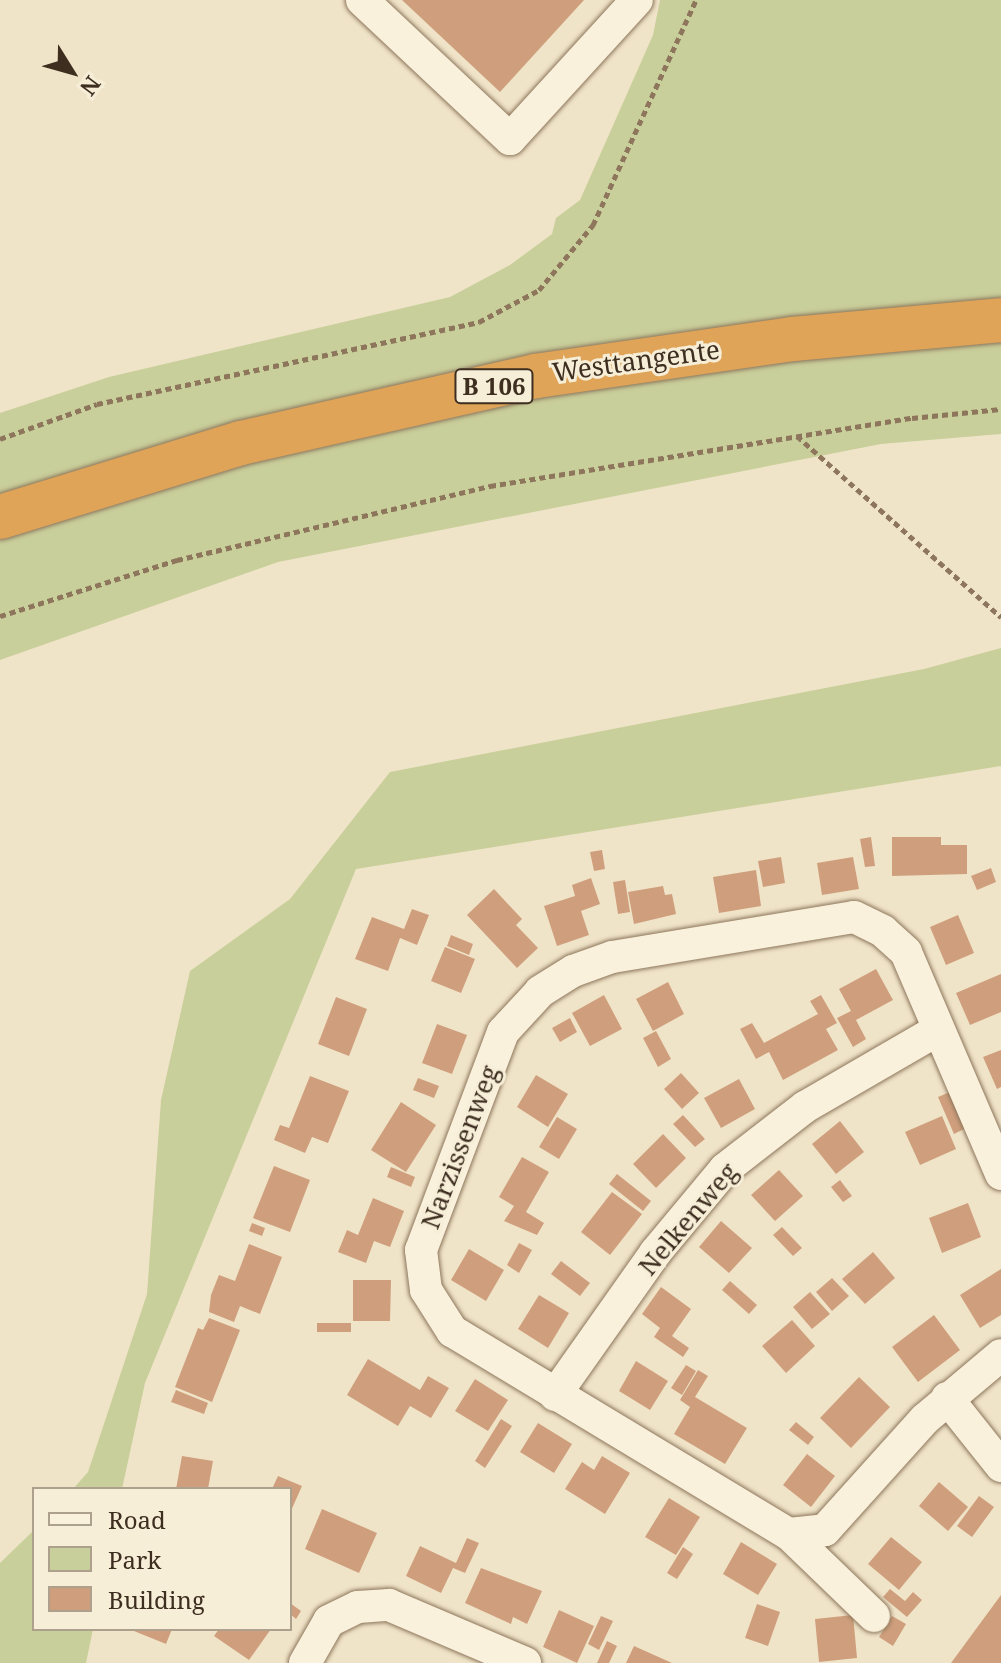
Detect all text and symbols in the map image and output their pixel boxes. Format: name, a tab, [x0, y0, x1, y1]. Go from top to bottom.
north arrow	[32, 32, 112, 112]
text: N	[74, 70, 108, 102]
street label: Westtangente	[550, 334, 722, 388]
road number: B 106	[454, 366, 534, 406]
street label: Narzissenweg	[414, 1061, 506, 1233]
street label: Nelkenweg	[632, 1156, 744, 1282]
legend	[32, 1487, 292, 1631]
text: Road	[108, 1503, 166, 1536]
text: Park	[108, 1543, 161, 1576]
text: Building	[108, 1583, 205, 1616]

